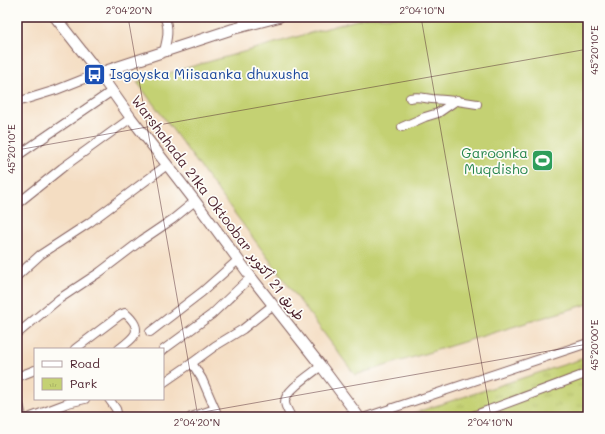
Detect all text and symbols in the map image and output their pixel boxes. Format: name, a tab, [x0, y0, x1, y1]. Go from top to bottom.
text: 2°04'20"N	[106, 3, 152, 17]
text: 2°04'10"N	[399, 3, 445, 17]
text: 45°20'10"E	[587, 25, 601, 75]
bus stop icon: Isgoyska Miisaanka dhuxusha	[81, 61, 107, 87]
place label: Isgoyska Miisaanka dhuxusha	[110, 64, 309, 83]
street label: Warshahada 21ka Oktoobar طريق 21 أكتوبر	[127, 91, 309, 324]
text: 45°20'10"E	[4, 124, 18, 174]
place label: Garoonka Muqdisho	[461, 143, 528, 178]
sports icon: Garoonka Muqdisho	[530, 148, 556, 174]
text: 45°20'00"E	[587, 319, 601, 371]
legend	[34, 348, 164, 400]
text: Road	[70, 355, 100, 371]
text: Park	[70, 375, 97, 391]
text: 2°04'20"N	[174, 415, 220, 429]
text: 2°04'10"N	[467, 415, 513, 429]

